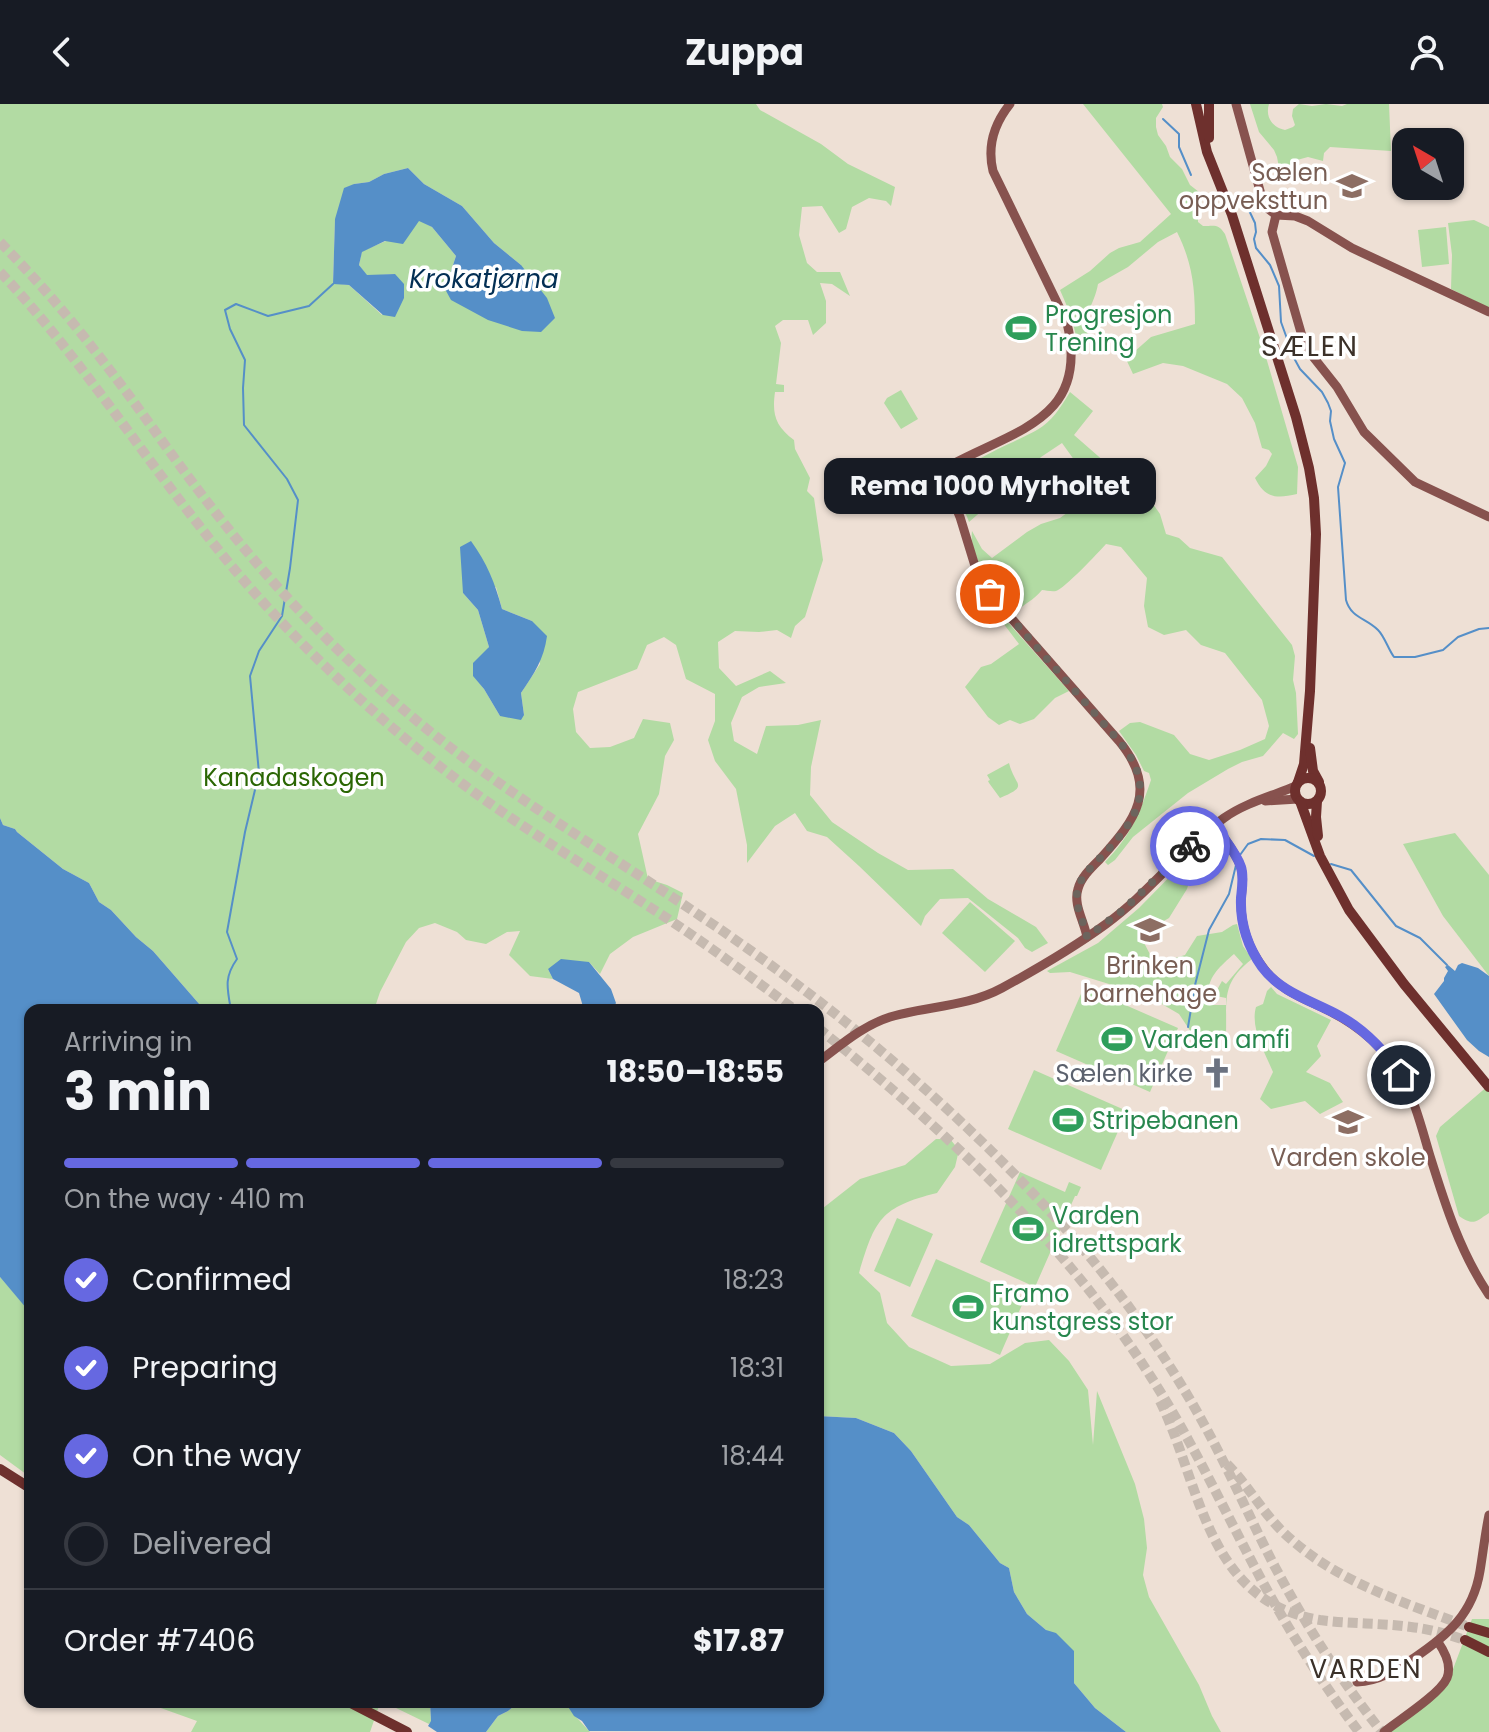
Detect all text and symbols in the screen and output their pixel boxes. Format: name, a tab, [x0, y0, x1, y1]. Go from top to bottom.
text: Zuppa	[685, 27, 804, 78]
icon: back	[40, 30, 84, 74]
icon: person	[1405, 30, 1449, 74]
north arrow	[1392, 128, 1464, 200]
map controls	[1392, 128, 1464, 200]
place label: Sælen oppveksttun	[1179, 156, 1328, 217]
school or university icon: Sælen oppveksttun	[1335, 169, 1369, 203]
water label: Krokatjørna	[409, 261, 559, 297]
place label: Progresjon Trening	[1045, 298, 1172, 359]
sports icon: Progresjon Trening	[1004, 311, 1038, 345]
district label: SÆLEN	[1261, 327, 1359, 366]
callout: Rema 1000 Myrholtet	[824, 458, 1156, 514]
text: Rema 1000 Myrholtet	[850, 468, 1130, 504]
pin	[956, 560, 1024, 628]
icon: bag	[968, 572, 1012, 616]
park label: Kanadaskogen	[203, 761, 385, 794]
courier	[1150, 806, 1230, 886]
icon: bike	[1168, 824, 1212, 868]
school or university icon: Brinken barnehage	[1133, 913, 1167, 947]
place label: Brinken barnehage	[1083, 949, 1217, 1010]
sports icon: Varden amfi	[1100, 1022, 1134, 1056]
place label: Varden amfi	[1141, 1023, 1290, 1056]
text: Arriving in	[64, 1024, 193, 1060]
pin	[1367, 1041, 1435, 1109]
text: 18:50–18:55	[607, 1050, 784, 1093]
icon: home	[1379, 1053, 1423, 1097]
text: 3 min	[64, 1055, 212, 1128]
church icon: Sælen kirke	[1200, 1056, 1234, 1090]
place label: Sælen kirke	[1056, 1057, 1193, 1090]
sports icon: Stripebanen	[1051, 1103, 1085, 1137]
place label: Stripebanen	[1092, 1104, 1239, 1137]
school or university icon: Varden skole	[1331, 1105, 1365, 1139]
place label: Varden skole	[1270, 1141, 1426, 1174]
text: On the way · 410 m	[64, 1181, 305, 1217]
place label: Varden idrettspark	[1052, 1199, 1182, 1260]
sports icon: Varden idrettspark	[1011, 1212, 1045, 1246]
icon: check	[64, 1258, 108, 1302]
text: Confirmed	[132, 1258, 292, 1301]
text: 18:23	[723, 1262, 784, 1298]
place label: Framo kunstgress stor	[992, 1277, 1173, 1338]
sports icon: Framo kunstgress stor	[951, 1290, 985, 1324]
icon: check	[64, 1346, 108, 1390]
text: Preparing	[132, 1346, 278, 1389]
text: 18:31	[730, 1350, 784, 1386]
icon: check	[64, 1434, 108, 1478]
text: On the way	[132, 1434, 301, 1477]
text: 18:44	[721, 1438, 784, 1474]
text: Delivered	[132, 1522, 272, 1565]
text: Order #7406	[64, 1619, 255, 1662]
text: $17.87	[693, 1619, 784, 1662]
district label: VARDEN	[1310, 1651, 1422, 1687]

